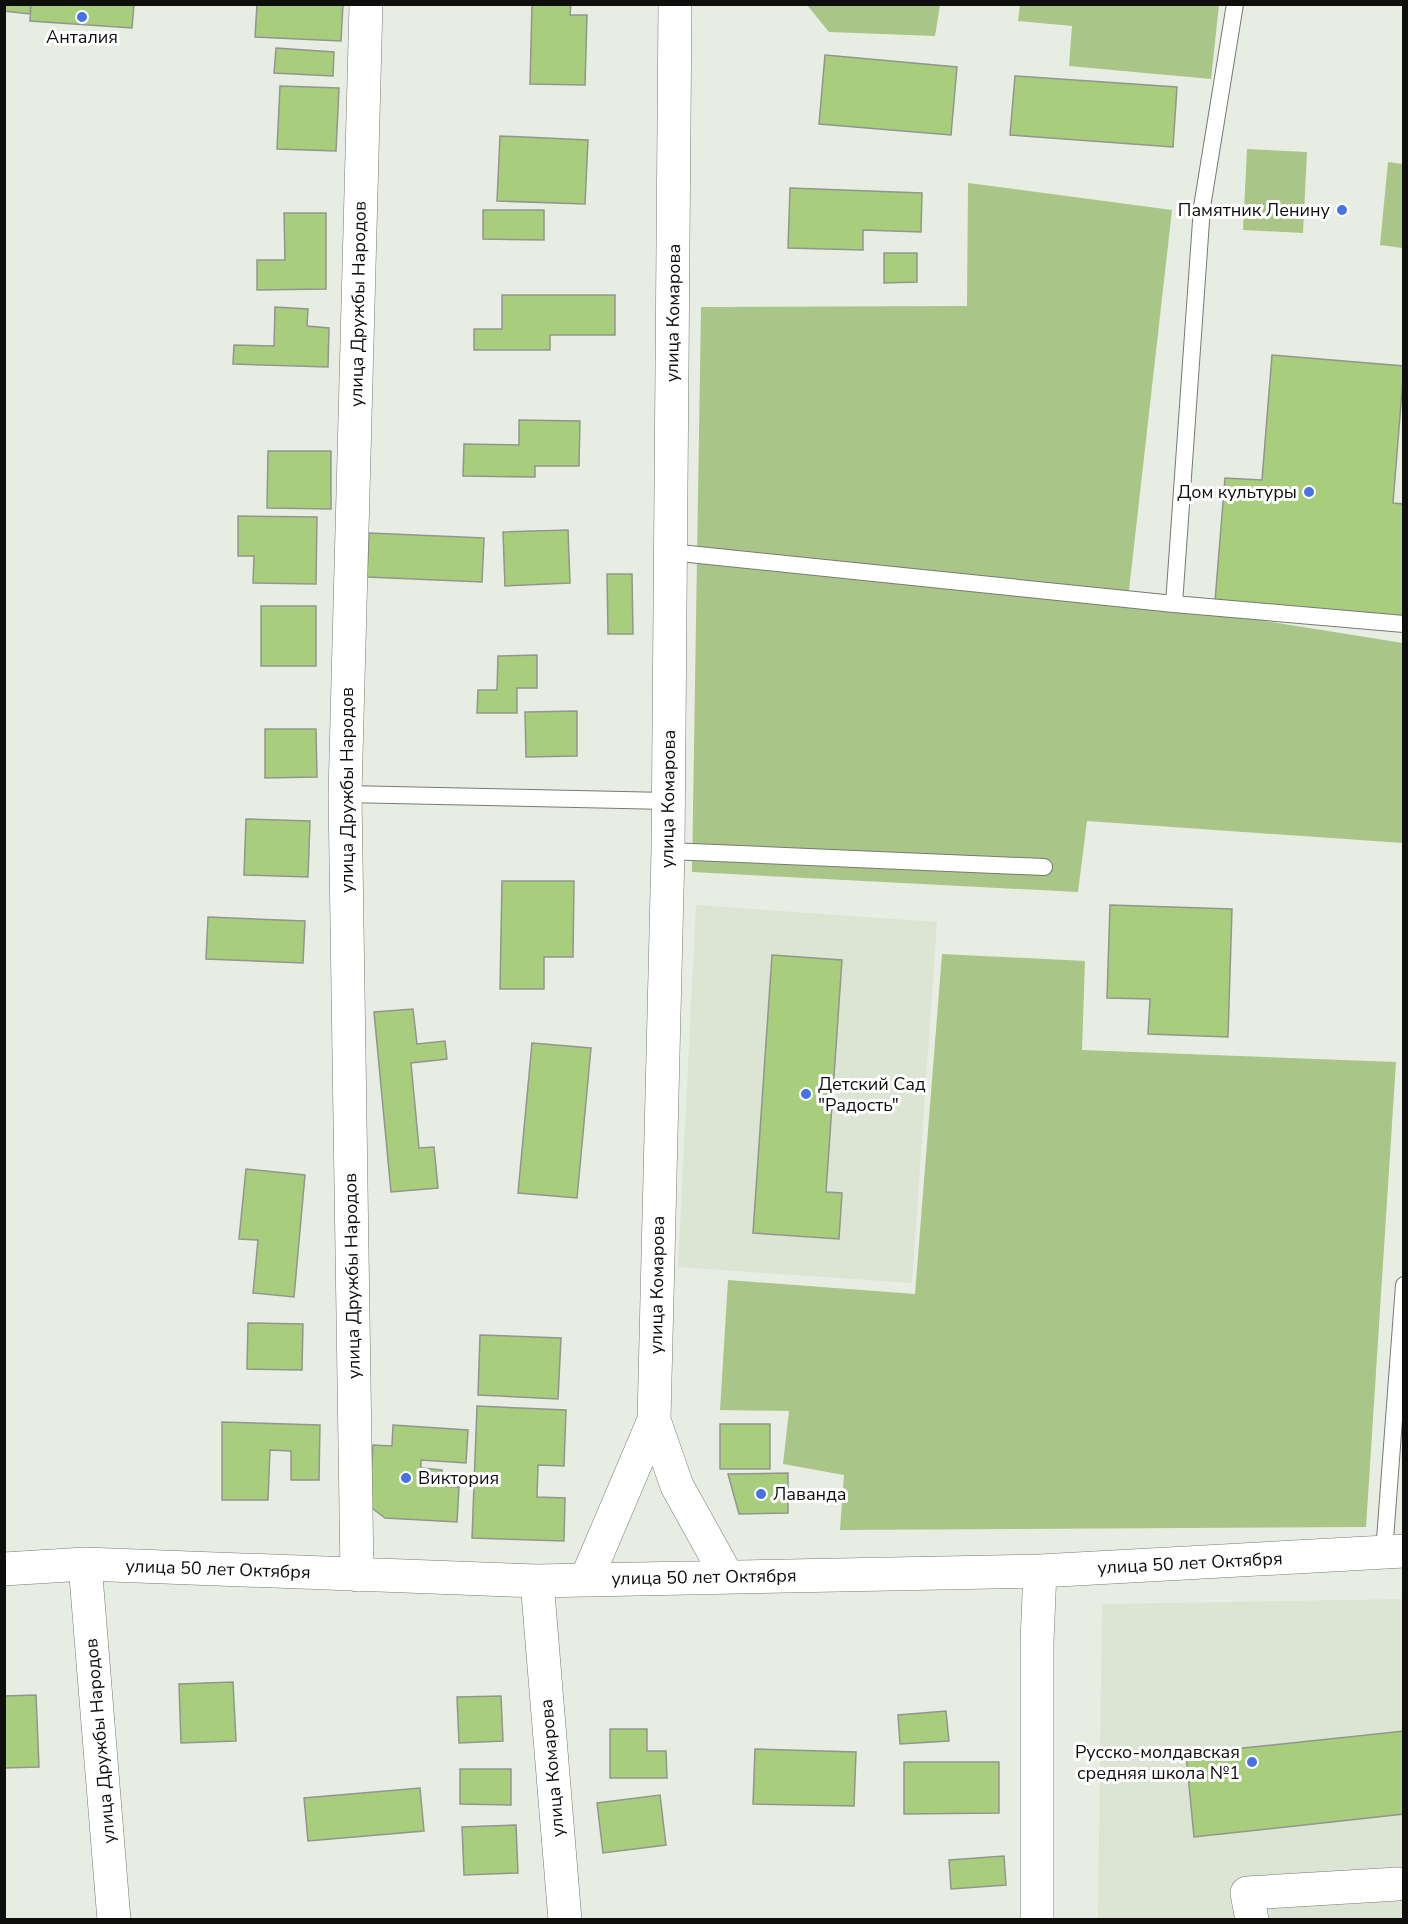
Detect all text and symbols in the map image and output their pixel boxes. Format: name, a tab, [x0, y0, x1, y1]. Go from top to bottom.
marker: Анталия	[75, 10, 89, 24]
place label: Анталия	[46, 25, 118, 49]
place label: Памятник Ленину	[1178, 198, 1331, 222]
street label: улица Дружбы Народов	[344, 201, 372, 407]
marker: Памятник Ленину	[1335, 203, 1349, 217]
street label: улица Комарова	[660, 244, 686, 382]
place label: Дом культуры	[1177, 480, 1297, 504]
marker: Дом культуры	[1302, 485, 1316, 499]
street label: улица Дружбы Народов	[335, 687, 359, 893]
street label: улица Комарова	[655, 730, 681, 868]
place label: Детский Сад "Радость"	[818, 1072, 926, 1117]
marker: Детский Сад "Радость"	[799, 1087, 813, 1101]
street label: улица Дружбы Народов	[338, 1173, 366, 1379]
street label: улица Комарова	[644, 1216, 670, 1354]
place label: Виктория	[418, 1466, 499, 1490]
marker: Виктория	[399, 1471, 413, 1485]
place label: Лаванда	[773, 1482, 847, 1506]
marker: Лаванда	[754, 1487, 768, 1501]
street label: улица 50 лет Октября	[1097, 1546, 1283, 1580]
street label: улица 50 лет Октября	[125, 1554, 311, 1584]
street label: улица 50 лет Октября	[611, 1563, 797, 1591]
street label: улица Дружбы Народов	[79, 1637, 121, 1845]
street label: улица Комарова	[534, 1698, 570, 1838]
place label: Русско-молдавская средняя школа №1	[1075, 1740, 1240, 1785]
marker: Русско-молдавская средняя школа №1	[1245, 1755, 1259, 1769]

